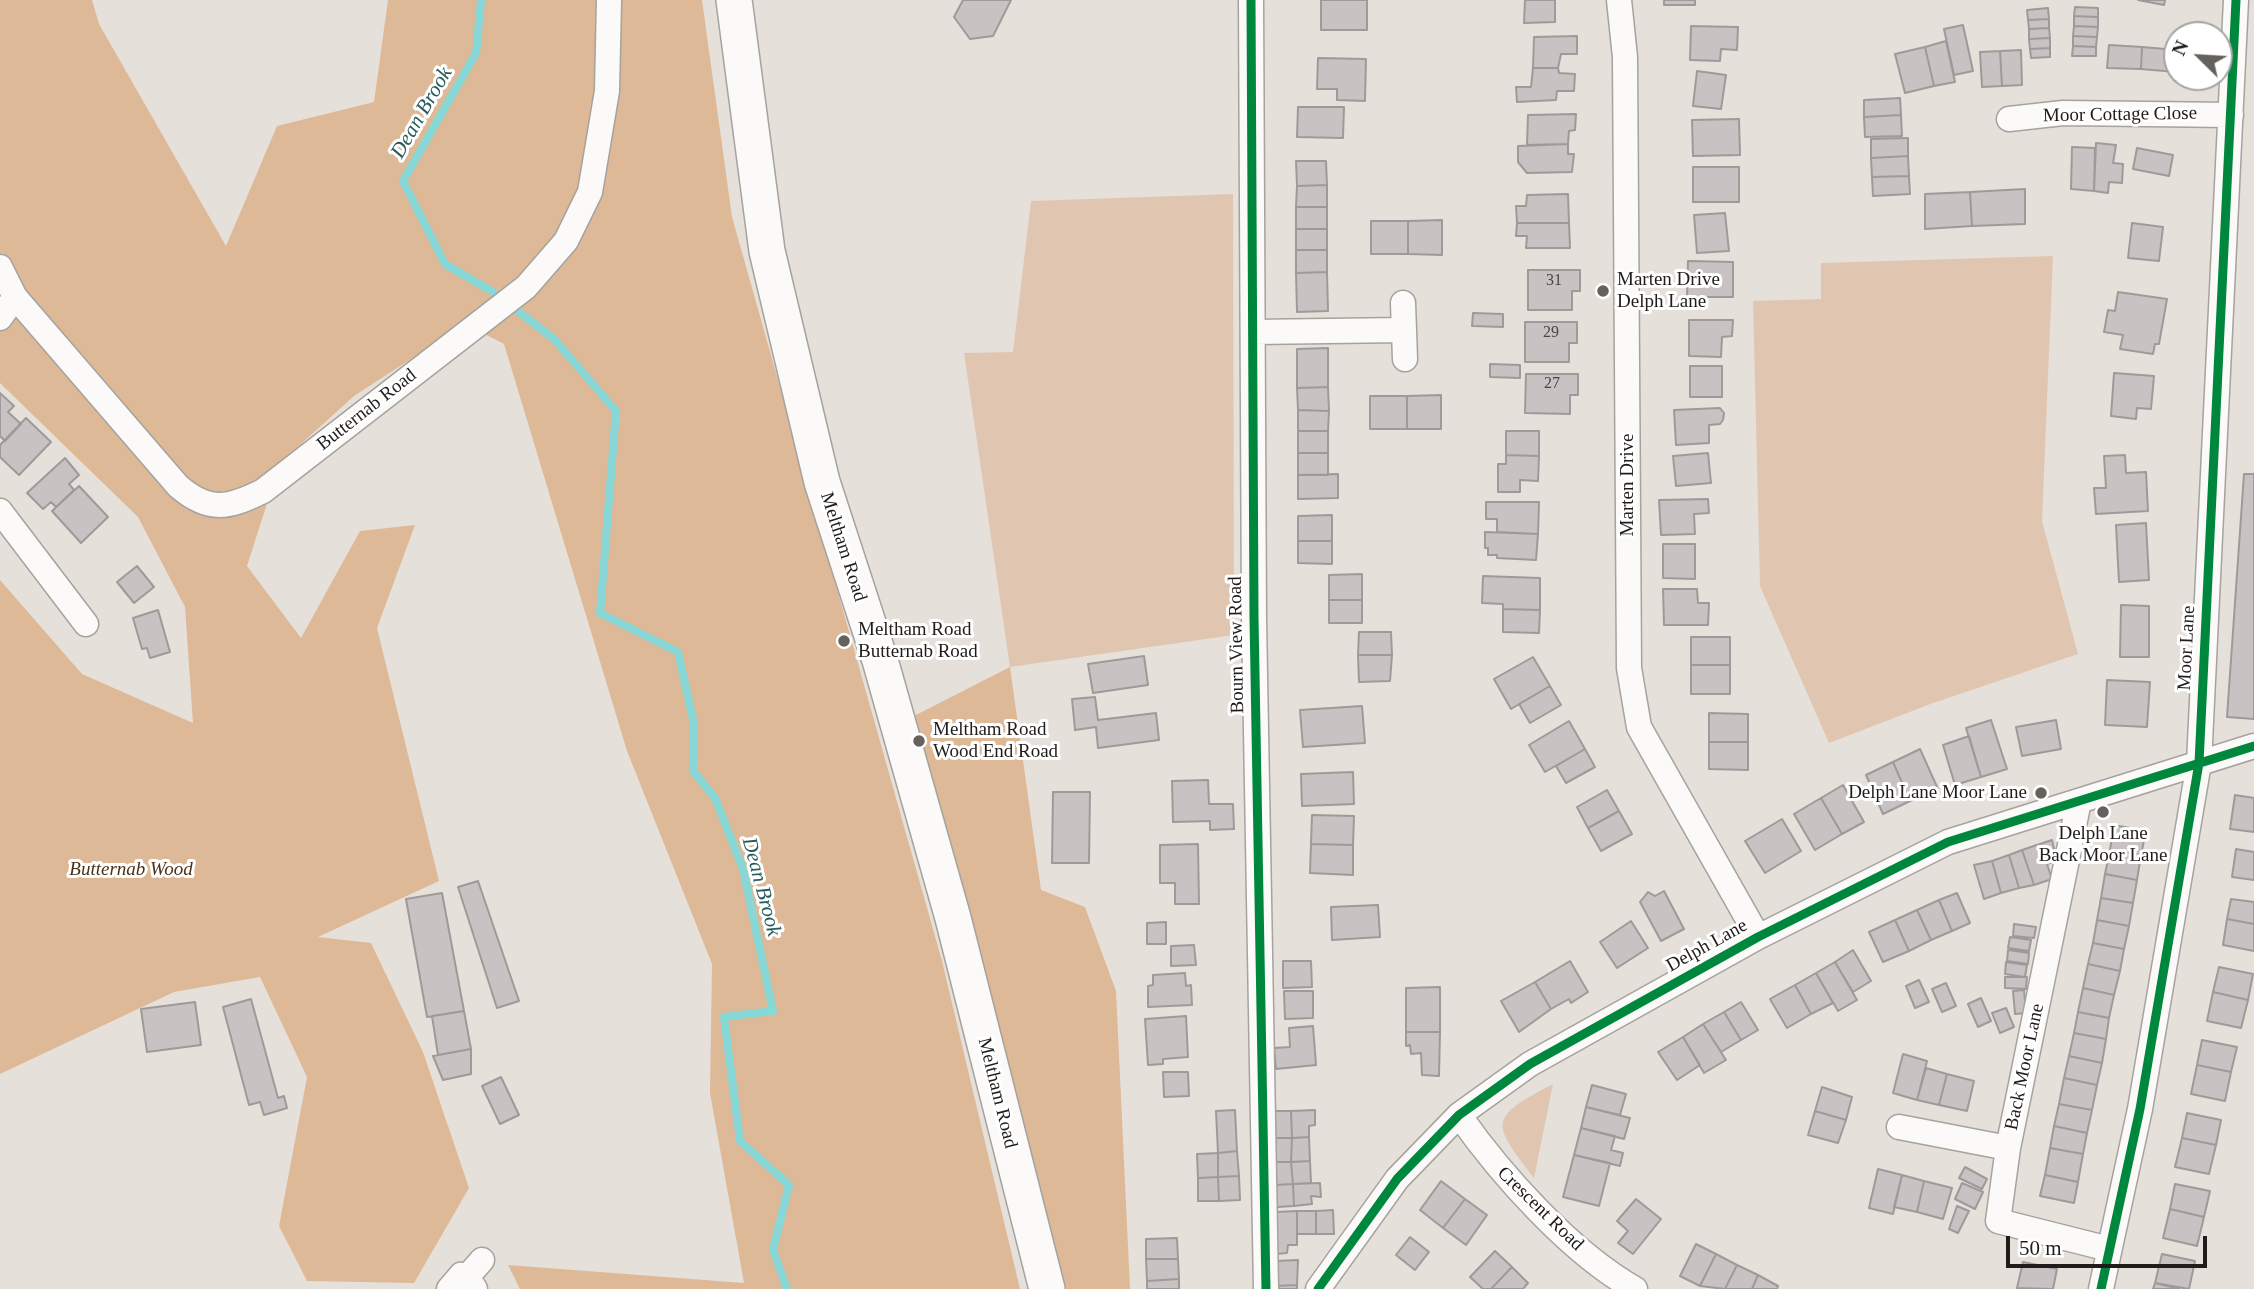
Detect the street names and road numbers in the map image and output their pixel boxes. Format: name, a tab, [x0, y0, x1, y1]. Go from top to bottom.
street label: Moor Cottage Close	[2043, 102, 2197, 128]
street label: Butternab Road	[313, 364, 421, 456]
street label: Marten Drive	[1617, 434, 1639, 536]
street label: Meltham Road	[815, 490, 871, 604]
street label: Bourn View Road	[1224, 576, 1250, 714]
street label: Moor Lane	[2173, 605, 2201, 691]
street label: Delph Lane	[1662, 914, 1752, 978]
street label: Back Moor Lane	[2000, 1002, 2050, 1132]
street label: Meltham Road	[972, 1035, 1022, 1151]
street label: Crescent Road	[1492, 1162, 1588, 1256]

